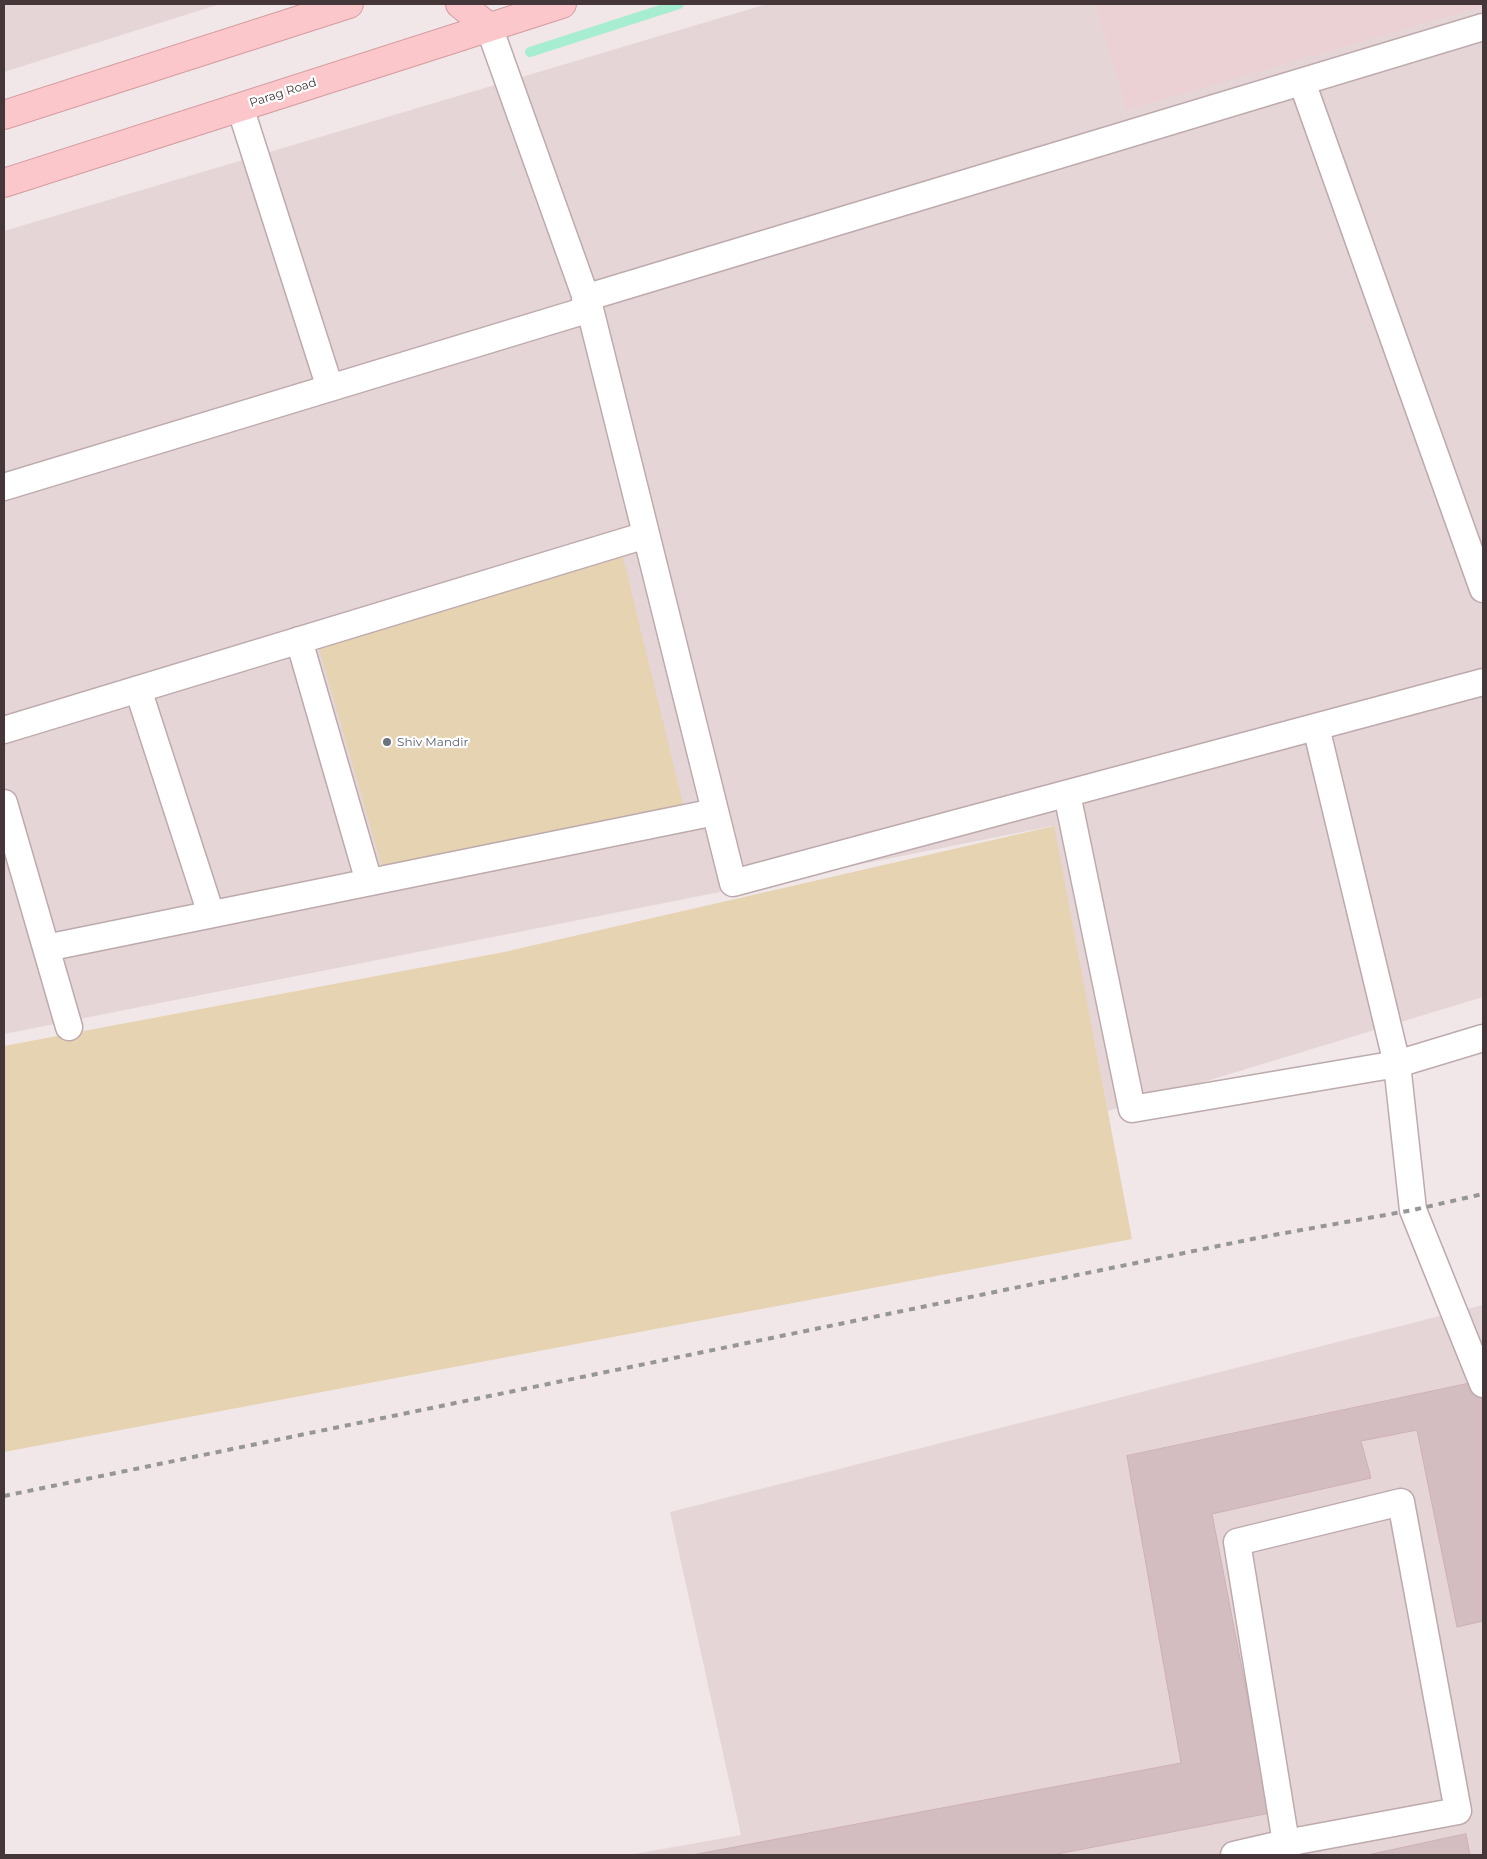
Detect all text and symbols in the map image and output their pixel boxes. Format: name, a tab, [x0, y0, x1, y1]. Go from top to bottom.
street label: Parag Road	[248, 75, 318, 111]
place label: Shiv Mandir	[397, 735, 468, 749]
marker: Shiv Mandir	[381, 736, 393, 748]

